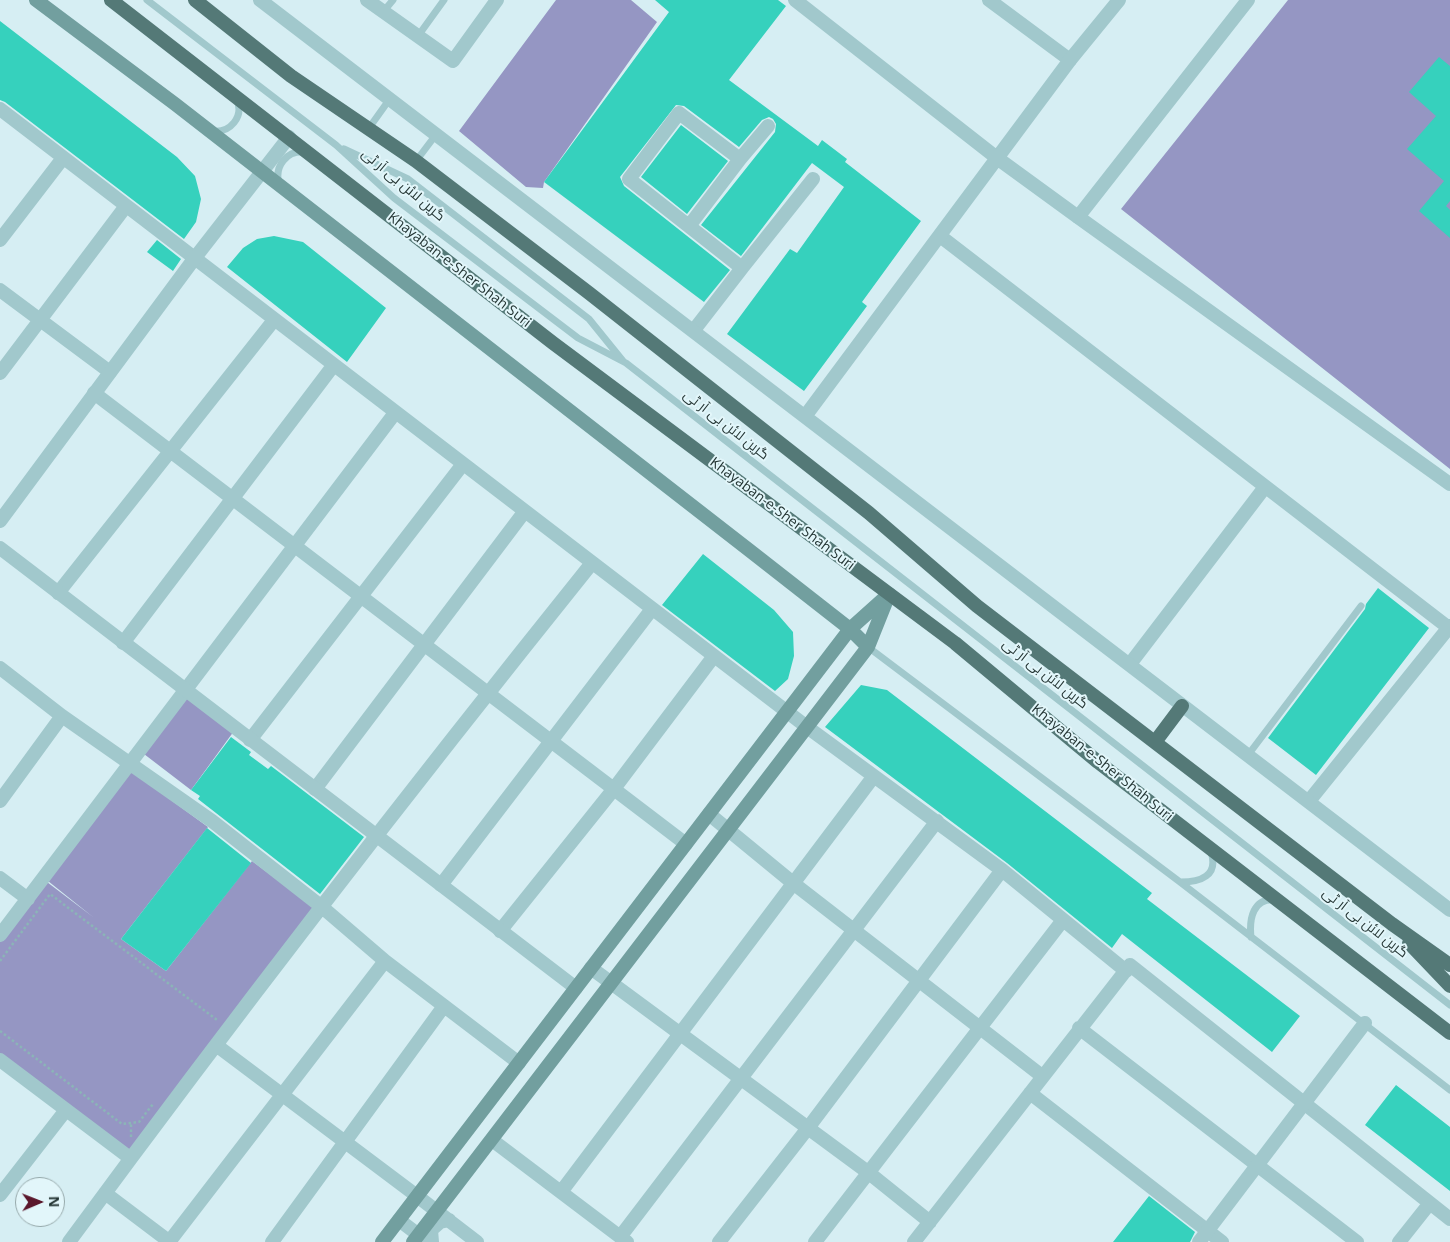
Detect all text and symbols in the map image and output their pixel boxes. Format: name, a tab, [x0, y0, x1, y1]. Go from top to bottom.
street label: گرین لائن بی آر ٹی	[358, 145, 448, 225]
street label: Khayaban-e-Sher Shah Suri	[384, 209, 534, 331]
street label: گرین لائن بی آر ٹی	[680, 386, 772, 464]
street label: Khayaban-e-Sher Shah Suri	[706, 454, 858, 574]
street label: گرین لائن بی آر ٹی	[999, 635, 1091, 713]
street label: Khayaban-e-Sher Shah Suri	[1028, 701, 1176, 825]
street label: گرین لائن بی آر ٹی	[1319, 884, 1411, 962]
north arrow	[15, 1177, 65, 1227]
text: N	[45, 1196, 64, 1208]

